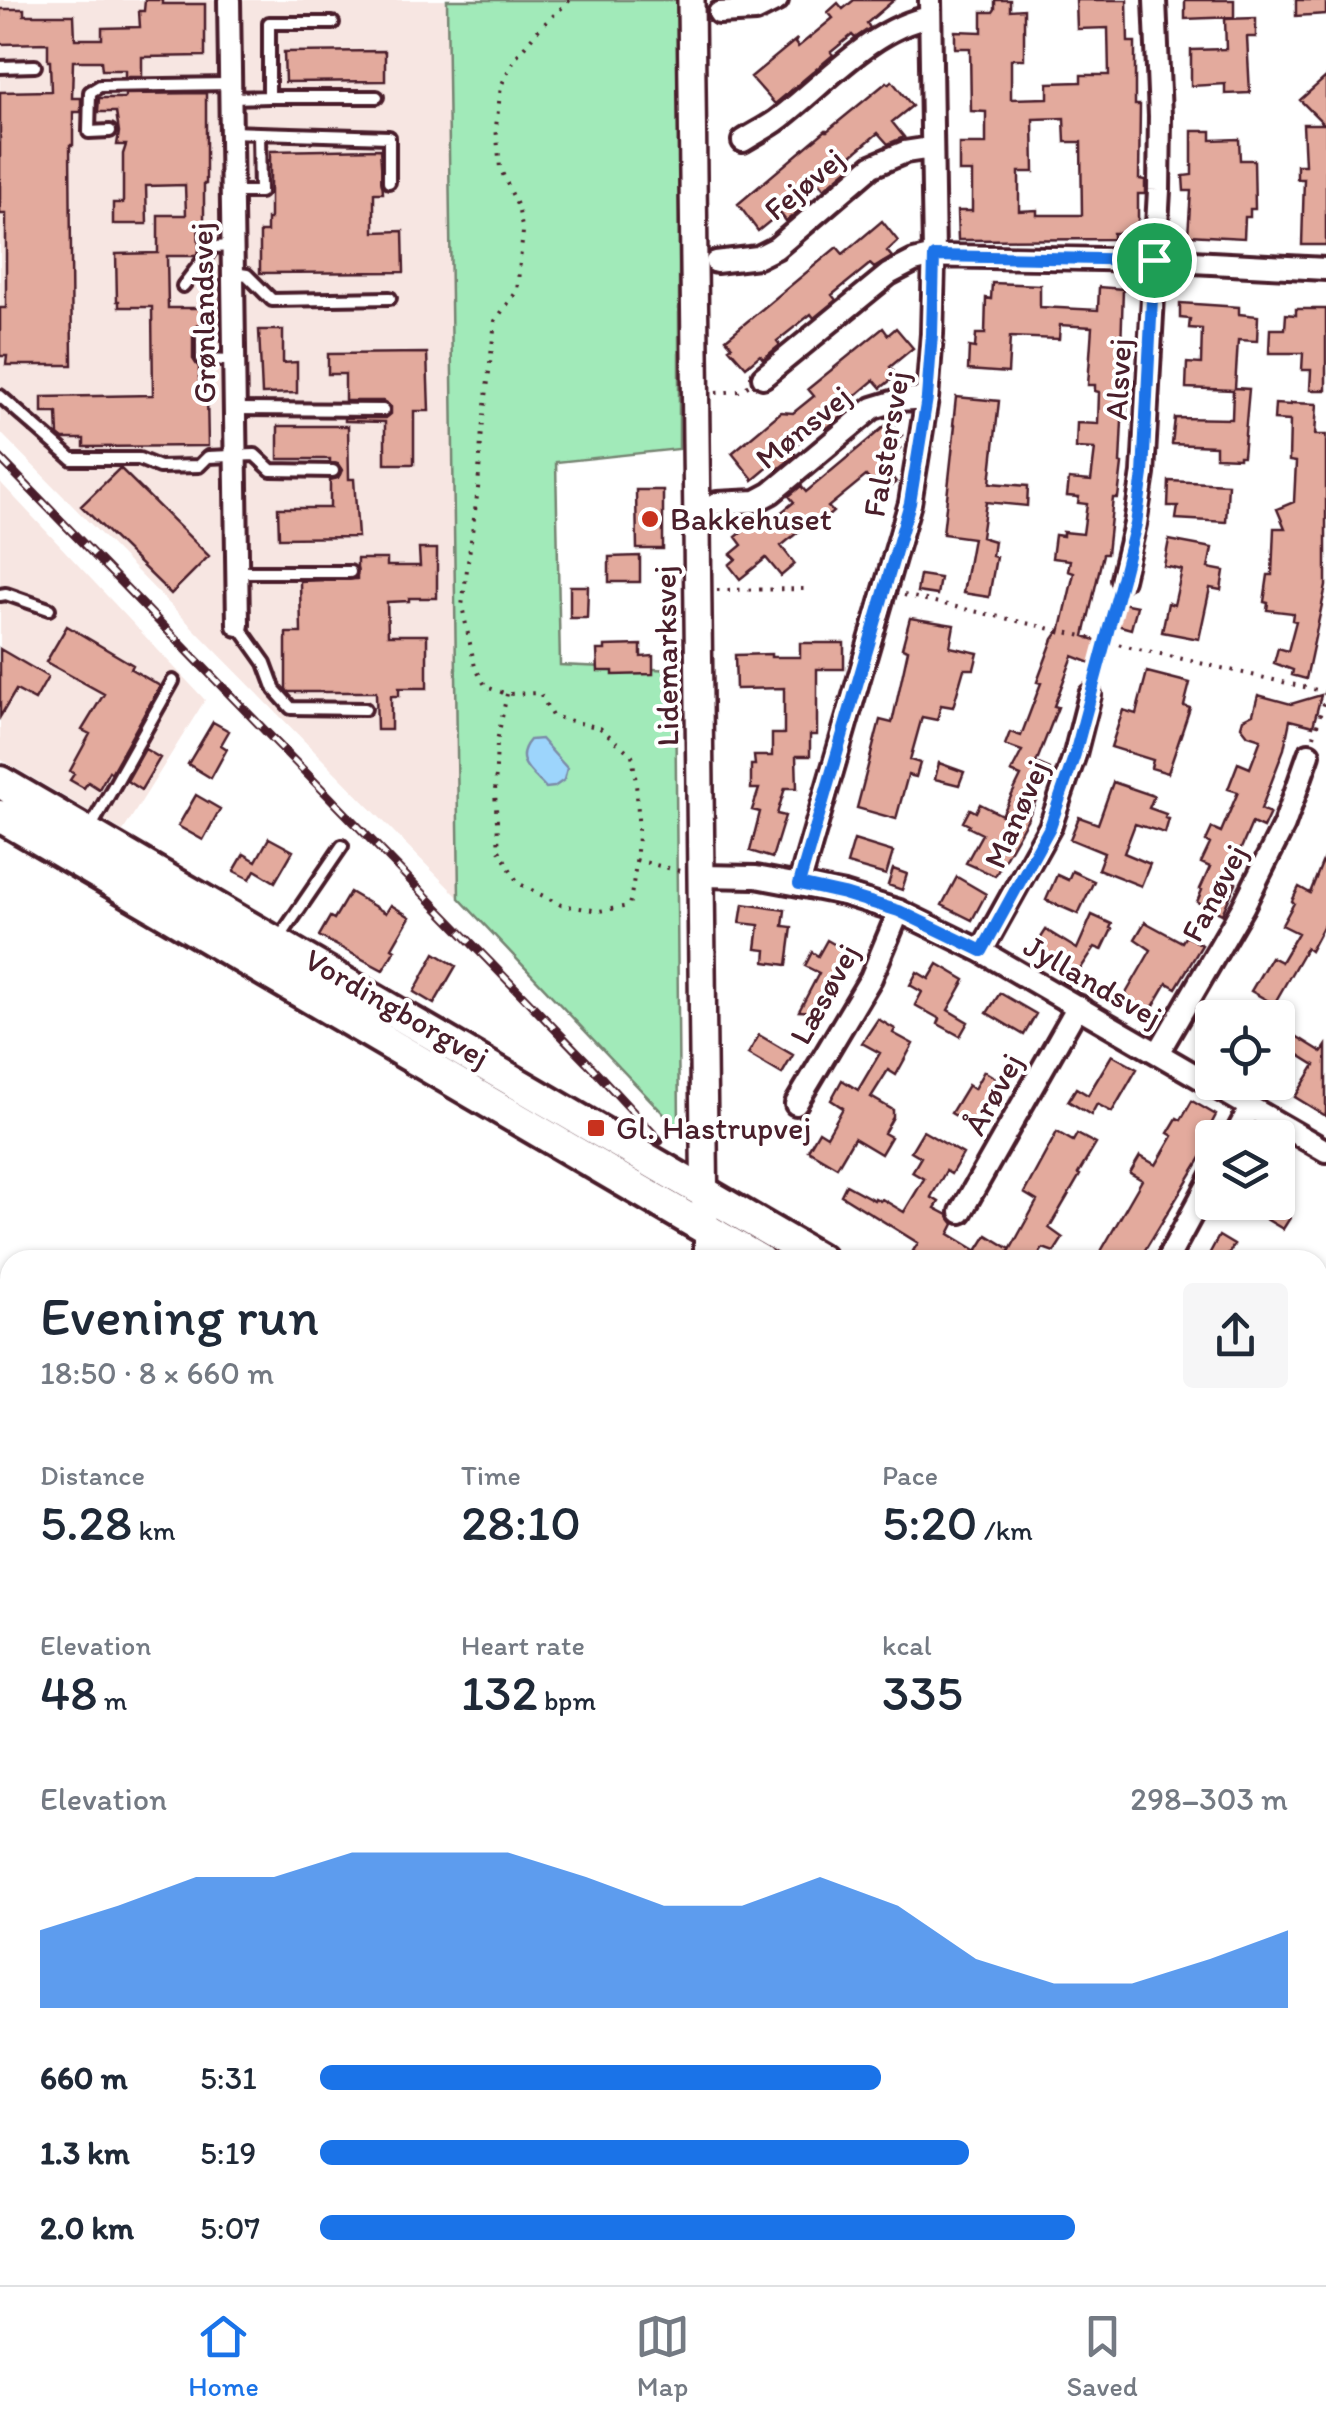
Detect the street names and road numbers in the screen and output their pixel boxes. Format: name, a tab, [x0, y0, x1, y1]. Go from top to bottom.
street label: Fejøvej	[756, 140, 852, 228]
street label: Grønlandsvej	[182, 222, 224, 404]
street label: Alsvej	[1097, 337, 1139, 421]
street label: Falstersvej	[854, 368, 918, 520]
street label: Mønsvej	[748, 377, 858, 477]
street label: Lidemarksvej	[645, 565, 687, 747]
street label: Manøvej	[975, 754, 1057, 874]
street label: Fanøvej	[1173, 838, 1255, 948]
street label: Jyllandsvej	[1017, 926, 1169, 1036]
street label: Læsøvej	[781, 937, 867, 1051]
street label: Vordingborgvej	[298, 940, 496, 1076]
street label: Årøvej	[955, 1046, 1031, 1142]

